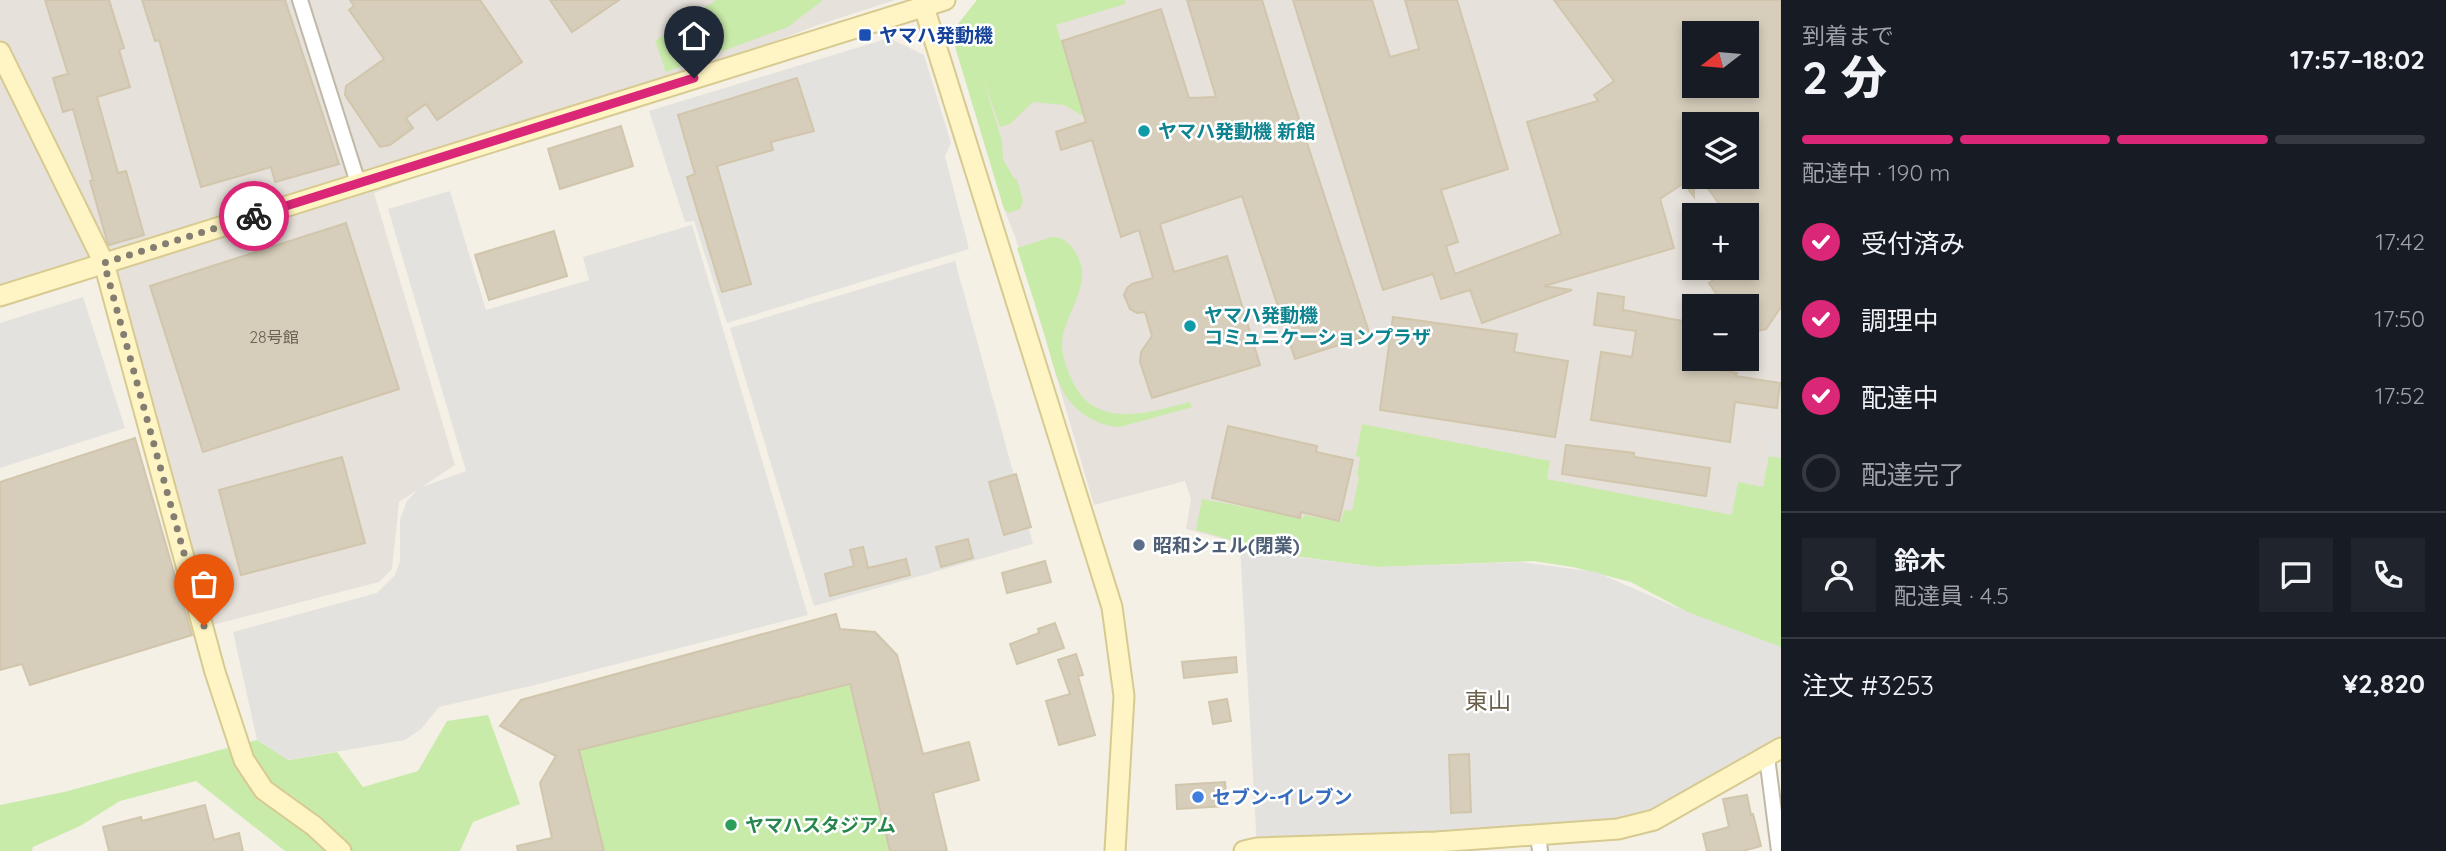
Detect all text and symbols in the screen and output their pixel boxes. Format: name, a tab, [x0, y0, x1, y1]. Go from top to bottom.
pin	[664, 6, 724, 78]
icon: home	[675, 17, 713, 55]
north arrow	[1682, 21, 1759, 98]
map controls	[1682, 21, 1759, 371]
text: 到着まで	[1802, 21, 1894, 50]
place label: ヤマハ発動機	[879, 23, 993, 47]
marker: ヤマハ発動機	[857, 27, 873, 43]
text: 17:57–18:02	[2290, 43, 2425, 76]
text: 2 分	[1802, 48, 1887, 106]
button: layers	[1682, 112, 1759, 189]
place label: ヤマハ発動機 新館	[1158, 119, 1315, 143]
marker: ヤマハ発動機 新館	[1136, 123, 1152, 139]
text: 配達中 · 190 m	[1802, 158, 1950, 187]
courier	[219, 181, 289, 251]
icon: bike	[235, 197, 273, 235]
button: +	[1682, 203, 1759, 280]
icon: check	[1802, 223, 1840, 261]
text: 受付済み	[1861, 227, 1965, 260]
text: 17:42	[2376, 227, 2425, 256]
button: −	[1682, 294, 1759, 371]
icon: check	[1802, 300, 1840, 338]
place label: ヤマハ発動機 コミュニケーションプラザ	[1204, 303, 1431, 349]
text: 調理中	[1861, 304, 1939, 337]
text: 17:50	[2374, 304, 2425, 333]
marker: ヤマハ発動機 コミュニケーションプラザ	[1182, 318, 1198, 334]
house number: 28号館	[249, 327, 299, 347]
icon: check	[1802, 377, 1840, 415]
text: 配達中	[1861, 381, 1939, 414]
text: 17:52	[2375, 381, 2425, 410]
text: 配達完了	[1861, 458, 1965, 491]
place label: 昭和シェル(閉業)	[1153, 533, 1300, 557]
marker: 昭和シェル(閉業)	[1131, 537, 1147, 553]
button: person	[1802, 538, 1876, 612]
button: chat	[2259, 538, 2333, 612]
button: phone	[2351, 538, 2425, 612]
text: 鈴木	[1894, 544, 1946, 577]
pin	[174, 554, 234, 626]
icon: bag	[185, 565, 223, 603]
text: 配達員 · 4.5	[1894, 581, 2009, 610]
text: ¥2,820	[2343, 667, 2425, 700]
text: 注文 #3253	[1802, 669, 1934, 702]
district label: 東山	[1465, 686, 1511, 715]
place label: セブン-イレブン	[1212, 785, 1353, 809]
marker: セブン-イレブン	[1190, 789, 1206, 805]
place label: ヤマハスタジアム	[745, 813, 896, 837]
marker: ヤマハスタジアム	[723, 817, 739, 833]

